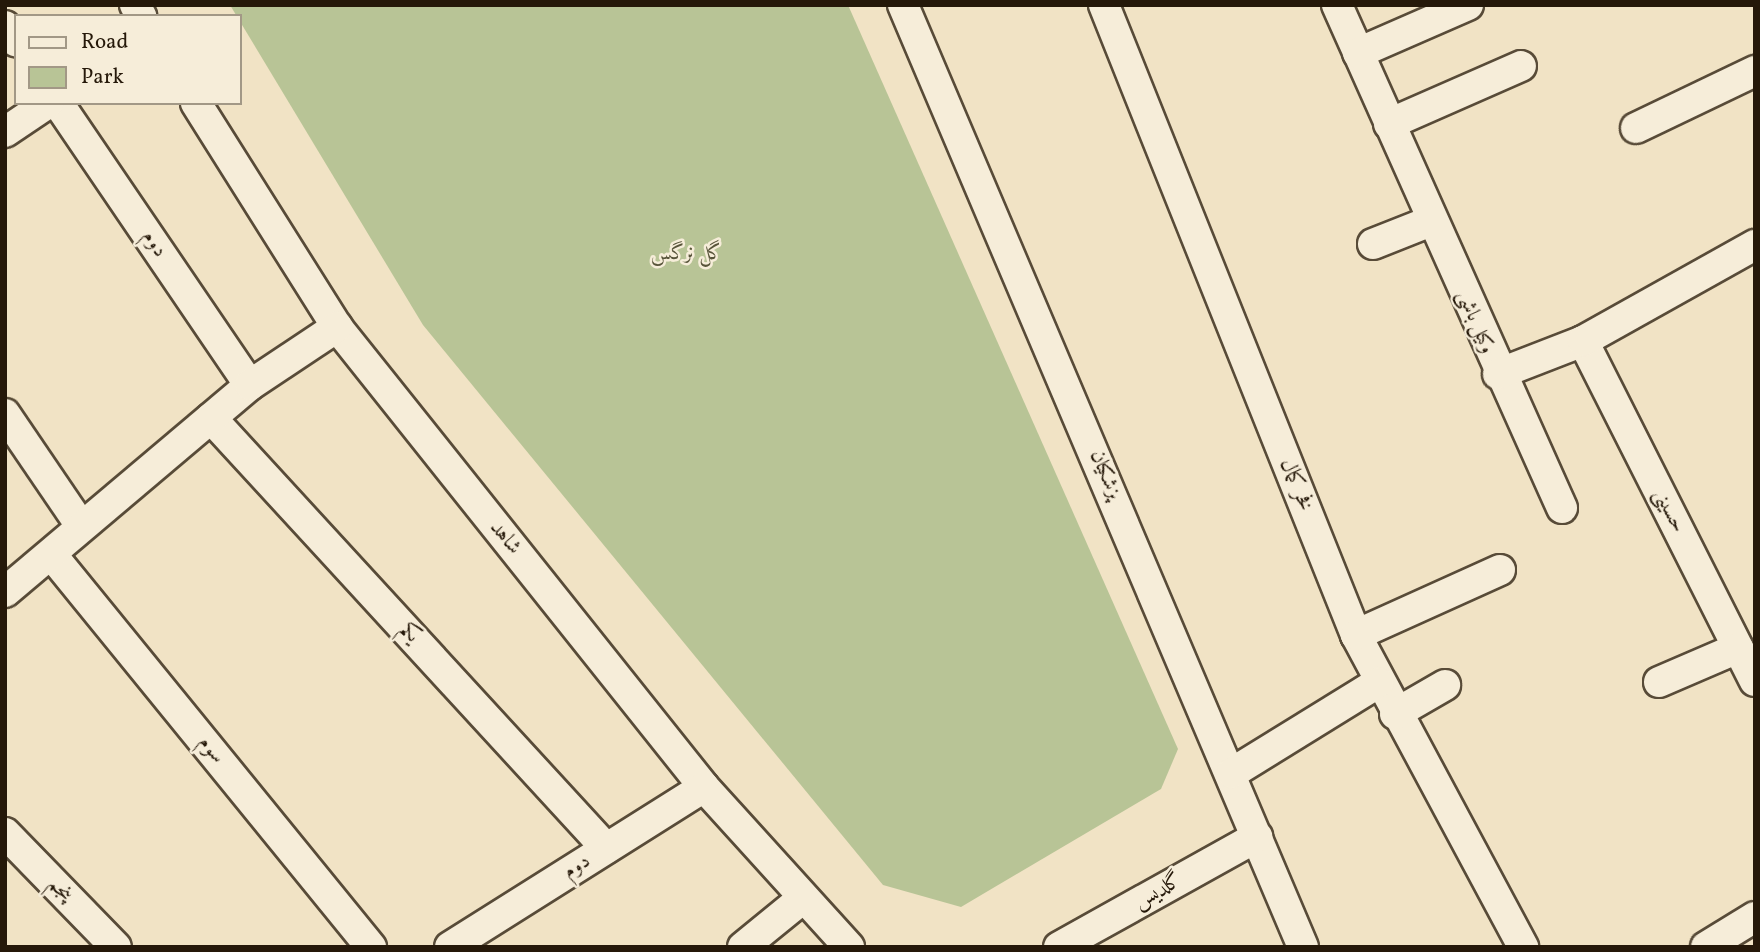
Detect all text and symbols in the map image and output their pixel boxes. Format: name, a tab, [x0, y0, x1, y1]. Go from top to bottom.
legend	[14, 14, 242, 105]
text: Road	[81, 28, 128, 57]
text: Park	[81, 63, 124, 92]
street label: دوم	[136, 226, 172, 262]
park label: گل نرگس	[650, 241, 724, 267]
street label: وکیل باشی	[1450, 287, 1500, 357]
street label: پزشکیان	[1083, 447, 1127, 503]
street label: فخر کمال	[1274, 455, 1318, 515]
street label: حسینی	[1647, 485, 1691, 537]
street label: شاهد	[484, 516, 526, 560]
street label: یکم	[393, 618, 425, 648]
street label: سوم	[192, 731, 230, 769]
street label: دوم	[559, 849, 595, 885]
street label: گلدیس	[1130, 869, 1186, 915]
street label: پنجم	[42, 872, 78, 908]

